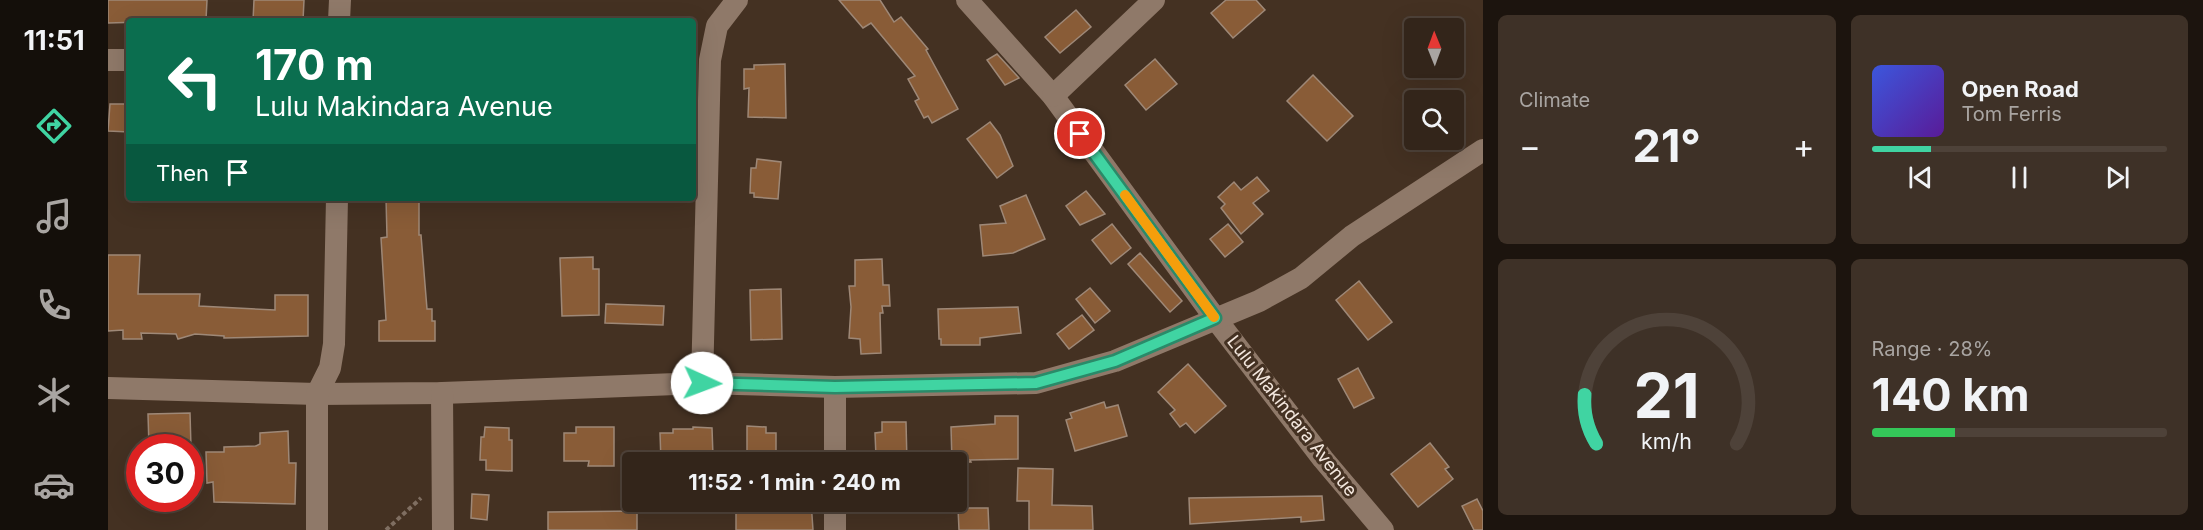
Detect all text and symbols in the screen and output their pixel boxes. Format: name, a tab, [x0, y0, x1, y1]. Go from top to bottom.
north arrow	[1404, 18, 1464, 78]
map controls	[1404, 18, 1464, 150]
text: 11:51	[23, 24, 85, 57]
text: 170 m	[255, 39, 373, 90]
icon: left	[156, 42, 234, 120]
text: Open Road	[1962, 76, 2079, 102]
text: Climate	[1519, 88, 1590, 112]
text: Lulu Makindara Avenue	[255, 90, 553, 123]
button: search	[1404, 90, 1464, 150]
text: Tom Ferris	[1962, 102, 2062, 126]
icon: directions	[33, 105, 75, 147]
pin	[1054, 108, 1105, 159]
icon: arrive	[1063, 117, 1096, 150]
text: 21°	[1633, 118, 1701, 173]
text: −	[1519, 126, 1541, 166]
text: +	[1793, 126, 1815, 166]
icon: arrive	[221, 156, 254, 189]
text: Then	[156, 160, 209, 186]
icon: previous	[1904, 161, 1937, 194]
icon: pause	[2003, 161, 2036, 194]
icon: next	[2101, 161, 2134, 194]
icon: music	[33, 195, 75, 237]
icon: phone	[33, 284, 75, 326]
street label: Lulu Makindara Avenue	[1223, 331, 1362, 500]
text: Range · 28%	[1872, 337, 1992, 361]
position arrow	[670, 351, 734, 415]
text: 21	[1634, 358, 1700, 433]
text: 140 km	[1872, 367, 2030, 422]
icon: climate	[33, 374, 75, 416]
text: km/h	[1641, 428, 1692, 454]
speed limit sign: 30	[126, 434, 204, 512]
icon: car	[33, 464, 75, 506]
text: 11:52 · 1 min · 240 m	[688, 469, 901, 495]

